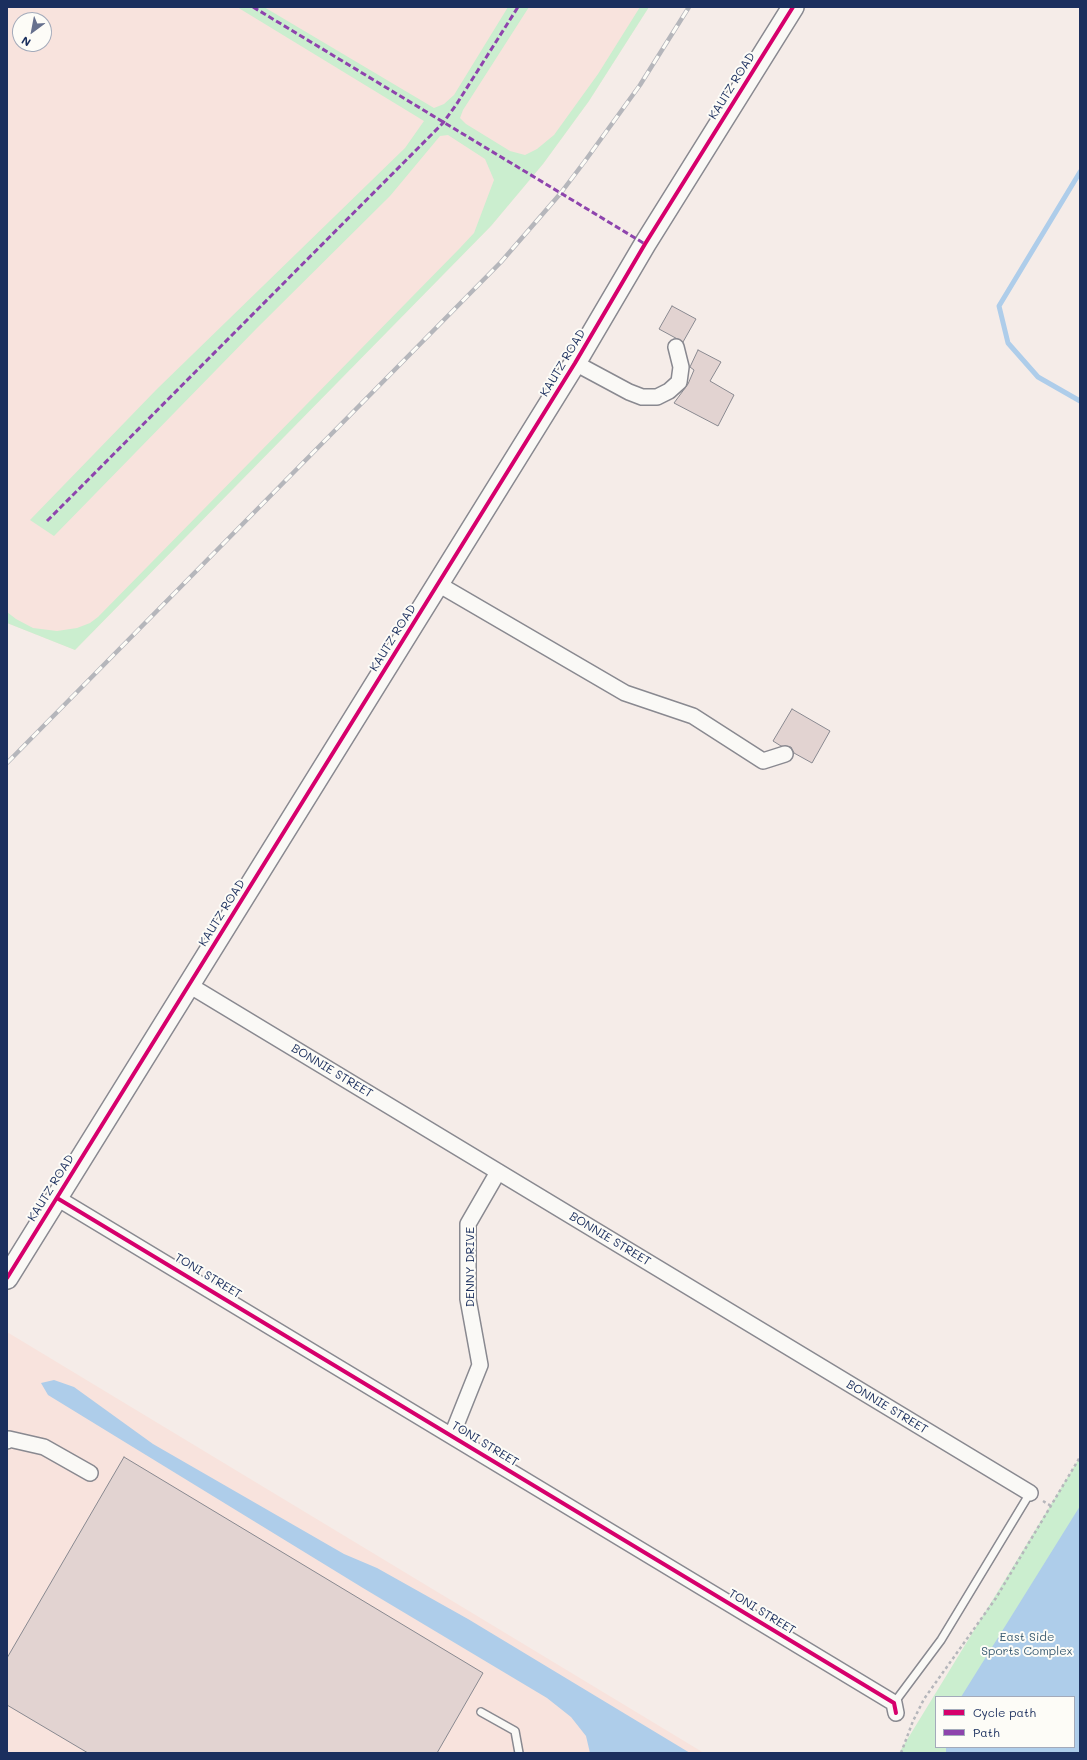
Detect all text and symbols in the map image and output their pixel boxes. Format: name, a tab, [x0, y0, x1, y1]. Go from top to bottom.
north arrow	[12, 12, 52, 52]
text: N	[18, 33, 33, 50]
street label: KAUTZ ROAD	[706, 50, 758, 122]
street label: KAUTZ ROAD	[537, 327, 589, 399]
street label: KAUTZ ROAD	[367, 602, 419, 674]
street label: KAUTZ ROAD	[196, 877, 248, 949]
street label: BONNIE STREET	[289, 1041, 375, 1101]
street label: KAUTZ ROAD	[25, 1152, 77, 1224]
street label: BONNIE STREET	[567, 1209, 653, 1269]
street label: DENNY DRIVE	[463, 1227, 477, 1307]
street label: TONI STREET	[172, 1250, 244, 1302]
street label: BONNIE STREET	[844, 1377, 930, 1437]
street label: TONI STREET	[449, 1418, 521, 1470]
street label: TONI STREET	[726, 1586, 798, 1638]
park label: East Side Sports Complex	[981, 1630, 1073, 1658]
legend	[935, 1696, 1075, 1748]
text: Cycle path	[973, 1704, 1036, 1720]
text: Path	[973, 1724, 1000, 1740]

